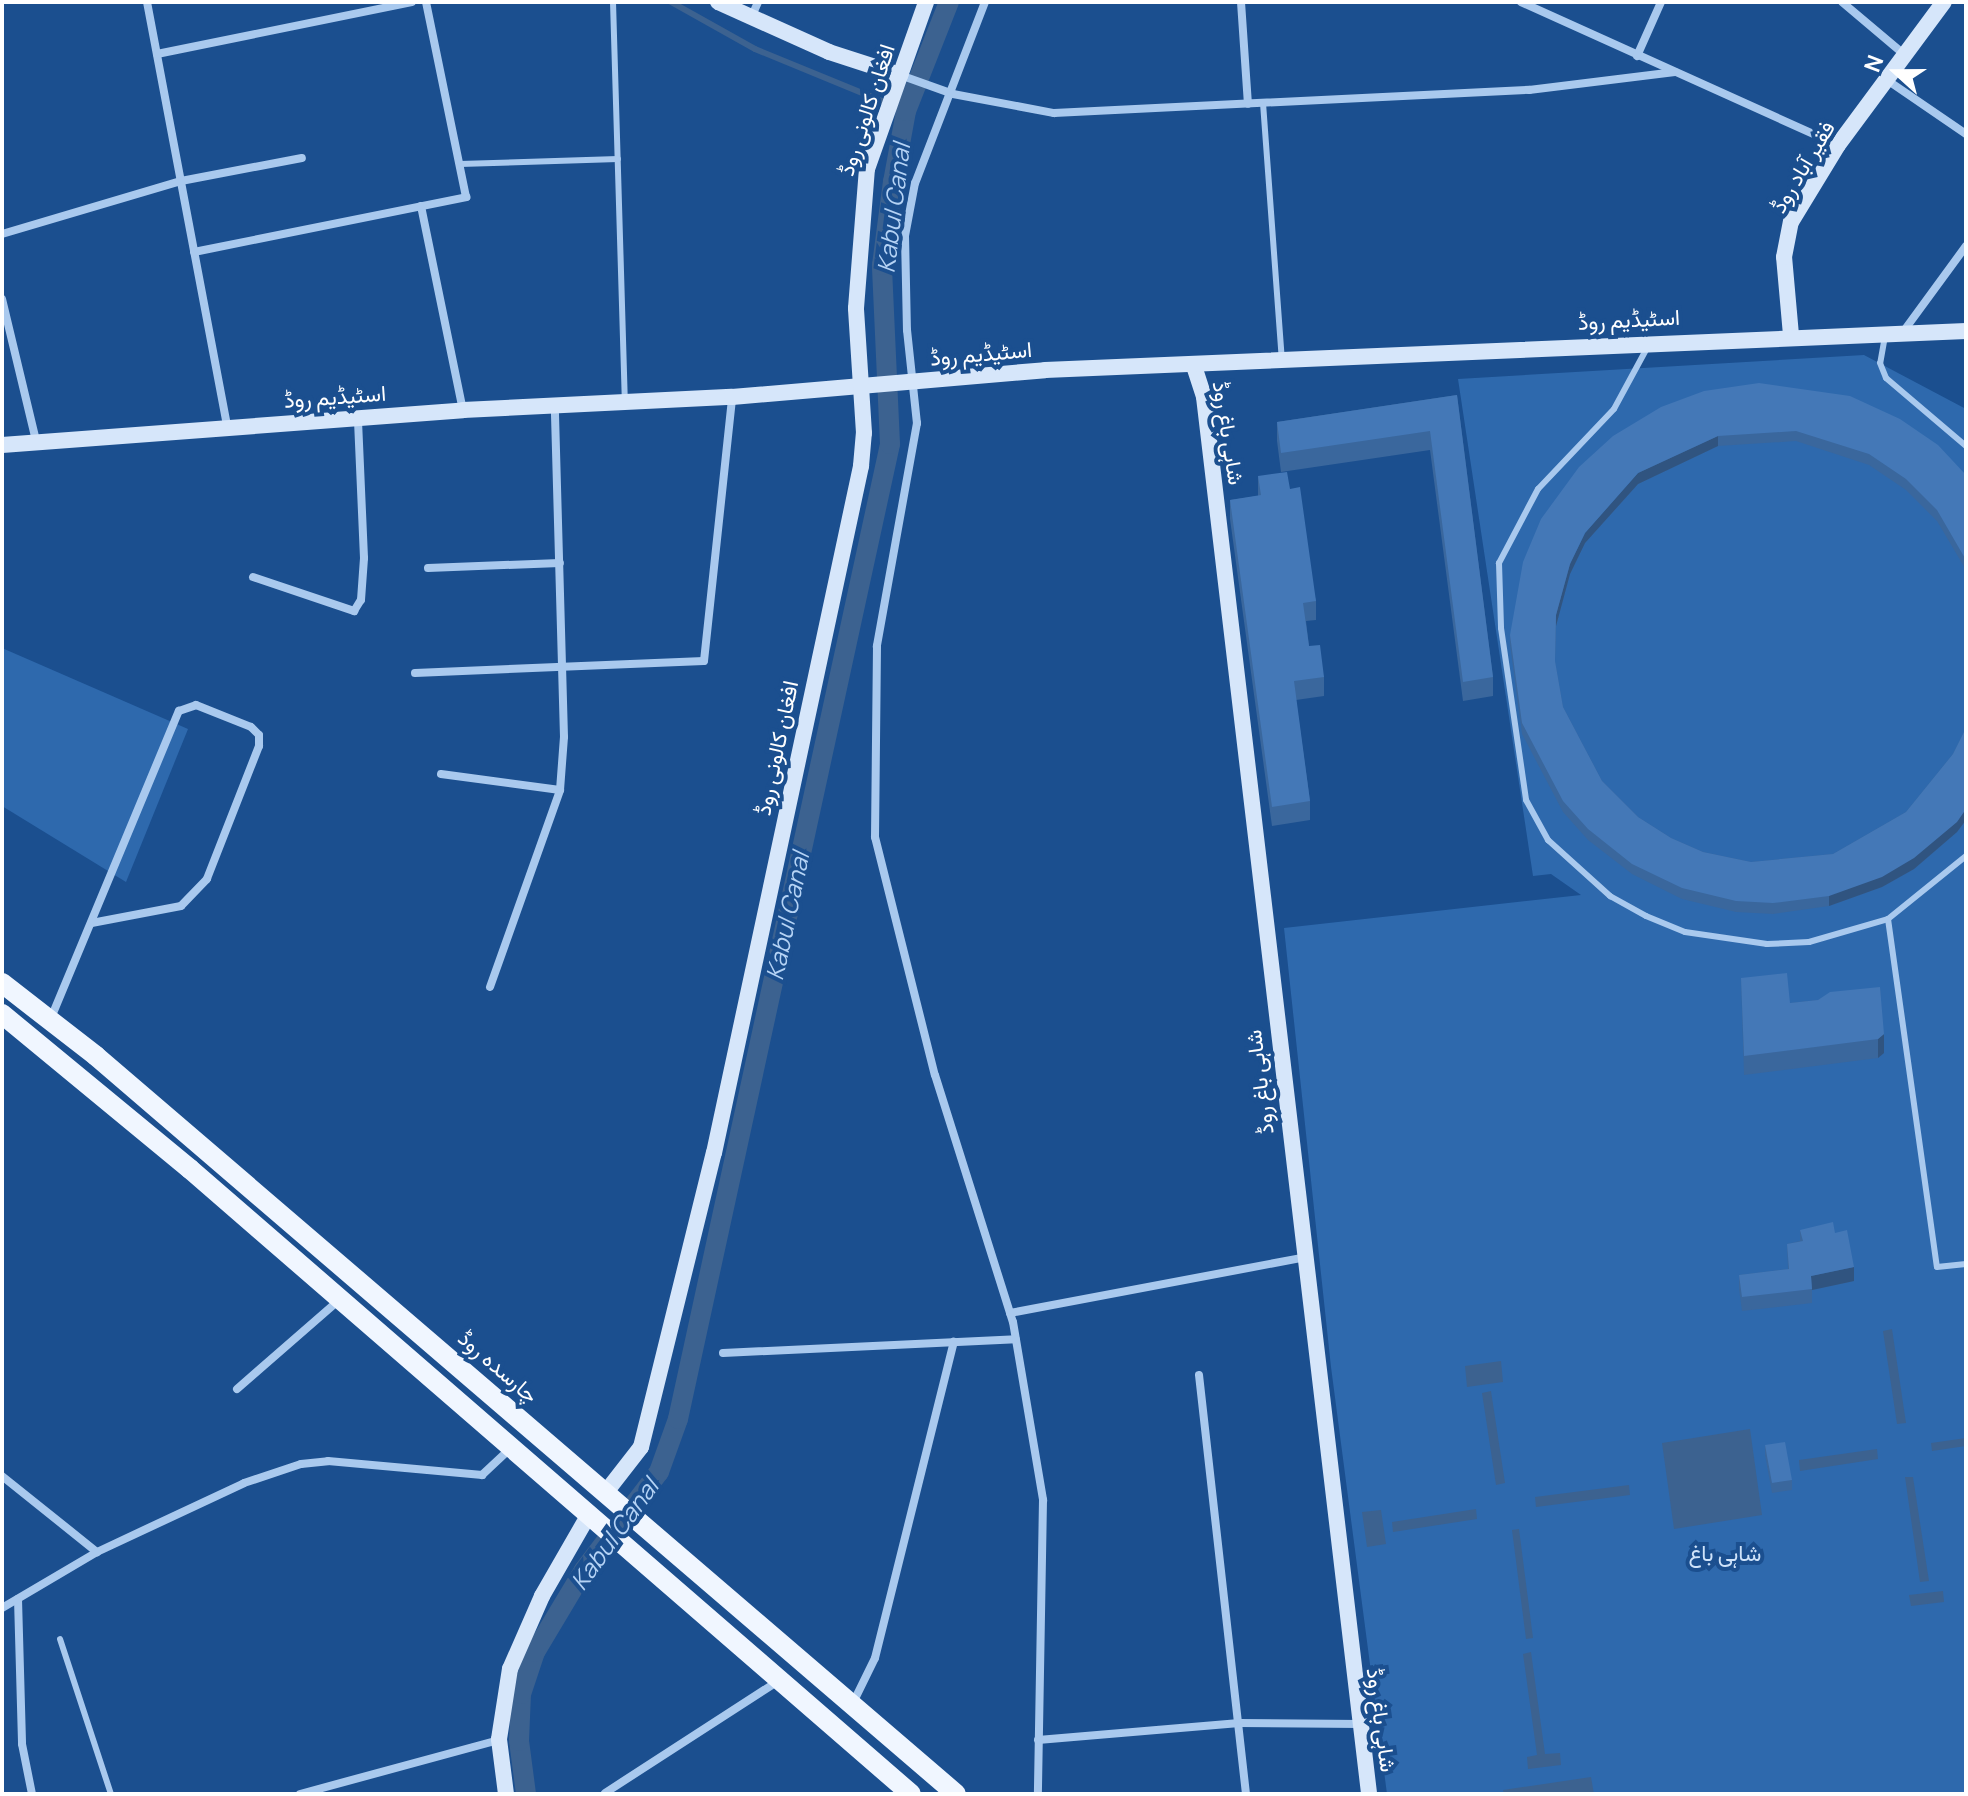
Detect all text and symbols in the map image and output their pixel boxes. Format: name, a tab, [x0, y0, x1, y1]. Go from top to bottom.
north arrow	[1856, 32, 1936, 112]
street label: افغان کالونی روڈ	[833, 41, 901, 179]
text: N	[1857, 51, 1890, 76]
street label: فقیر آباد روڈ	[1765, 116, 1841, 218]
water label: Kabul Canal	[871, 142, 915, 274]
street label: اسٹیڈیم روڈ	[1577, 304, 1681, 336]
street label: اسٹیڈیم روڈ	[929, 336, 1033, 372]
street label: شاہی باغ روڈ	[1207, 379, 1249, 487]
street label: اسٹیڈیم روڈ	[283, 380, 387, 414]
street label: افغان کالونی روڈ	[750, 678, 804, 818]
water label: Kabul Canal	[759, 849, 815, 983]
street label: شاہی باغ روڈ	[1241, 1028, 1279, 1136]
street label: چارسدہ روڈ	[453, 1325, 543, 1409]
water label: Kabul Canal	[564, 1473, 664, 1595]
park label: شاہی باغ	[1689, 1541, 1761, 1567]
street label: شاہی باغ روڈ	[1361, 1666, 1401, 1774]

